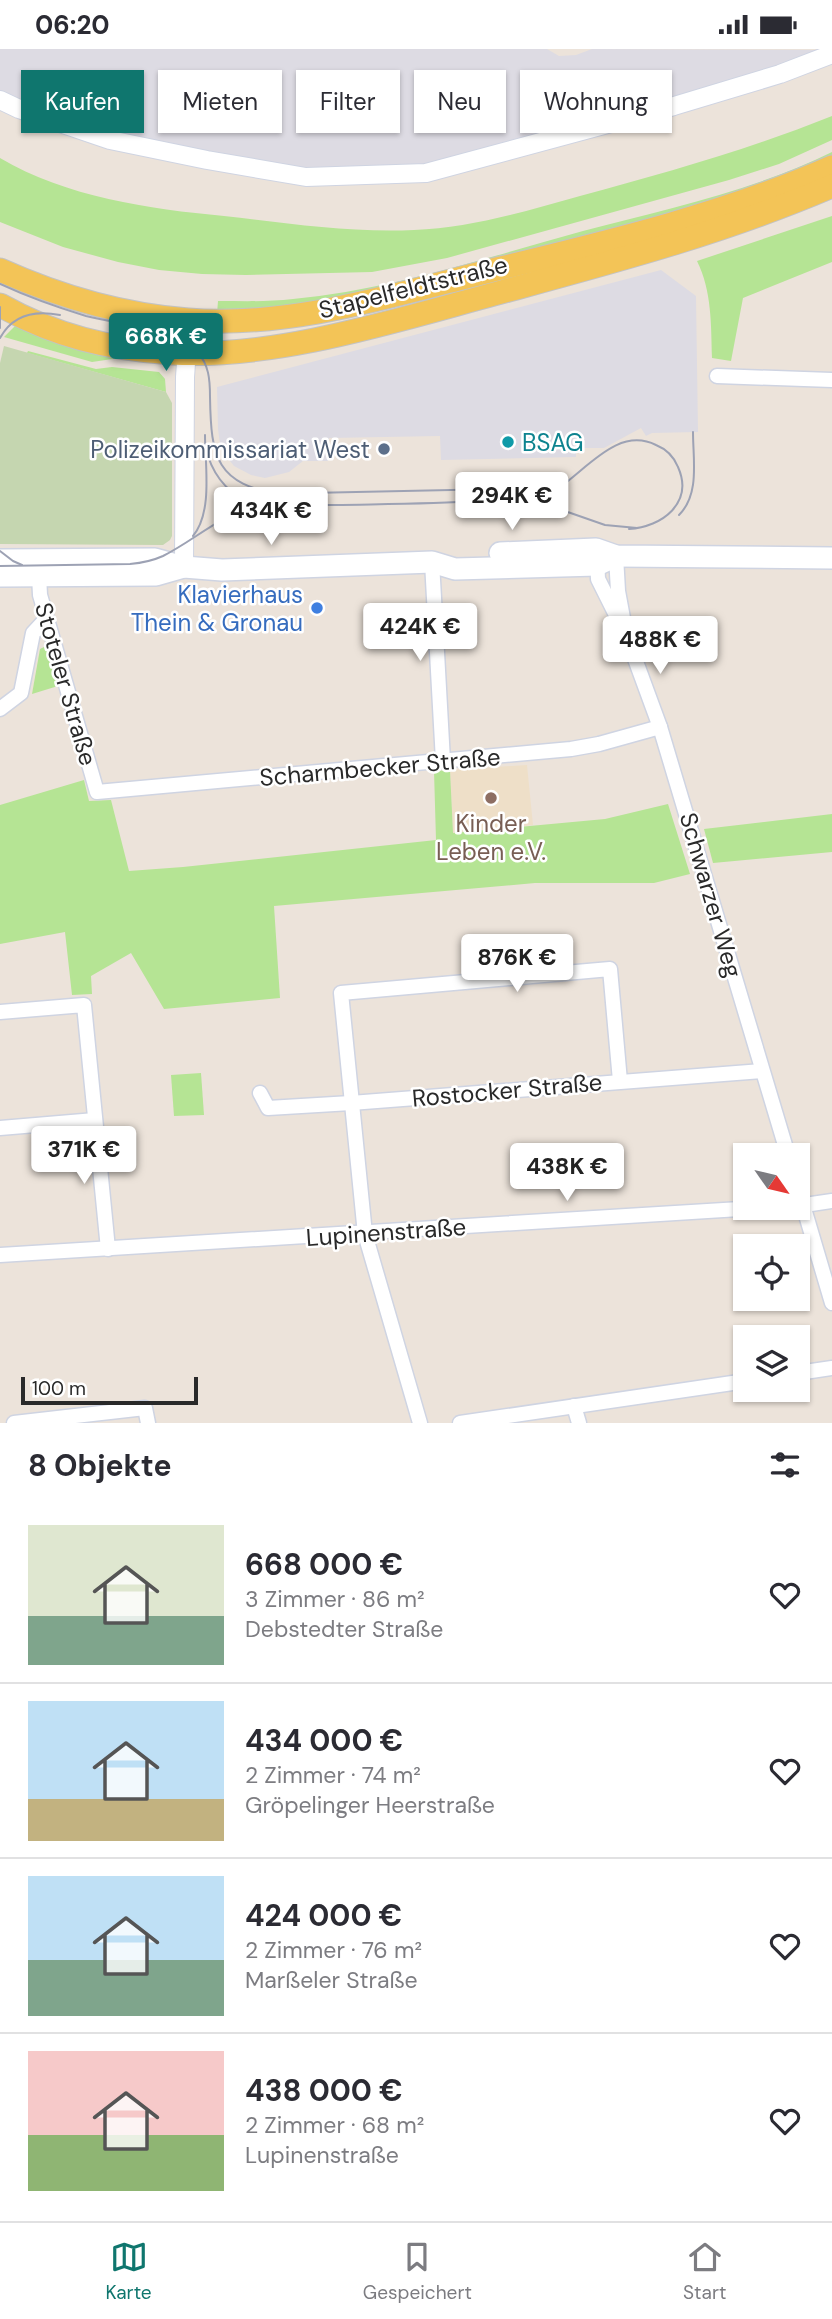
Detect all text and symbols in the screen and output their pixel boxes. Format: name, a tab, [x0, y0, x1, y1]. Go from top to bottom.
text: 06:20	[35, 8, 110, 42]
chip: Kaufen	[21, 70, 144, 133]
chip: Mieten	[158, 70, 282, 133]
chip: Filter	[296, 70, 400, 133]
chip: Neu	[414, 70, 506, 133]
chip: Wohnung	[520, 70, 672, 133]
street label: Stapelfeldtstraße	[315, 249, 511, 325]
pin: 668K €	[109, 313, 223, 373]
text: 668K €	[125, 321, 207, 351]
place label: BSAG	[522, 427, 584, 458]
place label: Polizeikommissariat West	[90, 434, 370, 465]
marker: BSAG	[500, 434, 516, 450]
marker: Polizeikommissariat West	[376, 441, 392, 457]
pin: 294K €	[455, 473, 569, 532]
text: 294K €	[471, 480, 553, 510]
pin: 434K €	[214, 487, 328, 547]
text: 434K €	[230, 495, 312, 525]
place label: Klavierhaus Thein & Gronau	[131, 579, 303, 638]
street label: Stoteler Straße	[28, 599, 104, 769]
marker: Klavierhaus Thein & Gronau	[309, 600, 325, 616]
pin: 424K €	[363, 603, 477, 663]
text: 424K €	[379, 611, 461, 641]
pin: 488K €	[603, 617, 717, 676]
text: 488K €	[619, 624, 701, 654]
street label: Scharmbecker Straße	[258, 741, 502, 793]
marker: Kinder Leben e.V.	[483, 790, 499, 806]
place label: Kinder Leben e.V.	[436, 808, 546, 867]
street label: Schwarzer Weg	[673, 809, 749, 981]
pin: 876K €	[460, 935, 574, 994]
text: 876K €	[477, 942, 557, 972]
street label: Rostocker Straße	[411, 1066, 603, 1114]
pin: 371K €	[27, 1127, 141, 1186]
text: 371K €	[47, 1134, 121, 1164]
pin: 438K €	[510, 1143, 624, 1203]
north arrow	[733, 1143, 810, 1220]
map controls	[733, 1143, 810, 1402]
text: 438K €	[526, 1151, 608, 1181]
street label: Lupinenstraße	[305, 1211, 467, 1253]
button: locate	[733, 1234, 810, 1311]
button: layers	[733, 1325, 810, 1402]
scale bar	[21, 1374, 198, 1406]
text: 100 m	[32, 1376, 86, 1401]
text: 8 Objekte	[28, 1446, 172, 1485]
icon: filters	[766, 1446, 804, 1484]
text: 668 000 €	[245, 1545, 403, 1584]
icon: home	[84, 1553, 168, 1637]
icon: heart	[766, 1576, 804, 1614]
text: 3 Zimmer · 86 m²	[245, 1584, 425, 1614]
text: Debstedter Straße	[245, 1614, 443, 1644]
text: 434 000 €	[245, 1721, 403, 1760]
icon: home	[84, 1729, 168, 1813]
icon: heart	[766, 1752, 804, 1790]
text: 2 Zimmer · 74 m²	[245, 1760, 421, 1790]
text: Gröpelinger Heerstraße	[245, 1790, 495, 1820]
text: 424 000 €	[245, 1896, 402, 1935]
icon: home	[84, 1904, 168, 1988]
icon: heart	[766, 1927, 804, 1965]
text: 2 Zimmer · 76 m²	[245, 1935, 422, 1965]
text: Marßeler Straße	[245, 1965, 417, 1995]
text: 438 000 €	[245, 2071, 403, 2110]
icon: home	[84, 2079, 168, 2163]
icon: heart	[766, 2102, 804, 2140]
text: 2 Zimmer · 68 m²	[245, 2110, 424, 2140]
text: Lupinenstraße	[245, 2140, 399, 2170]
tab: Karte	[106, 2238, 152, 2305]
tab: Gespeichert	[363, 2238, 472, 2305]
tab: Start	[683, 2238, 726, 2305]

